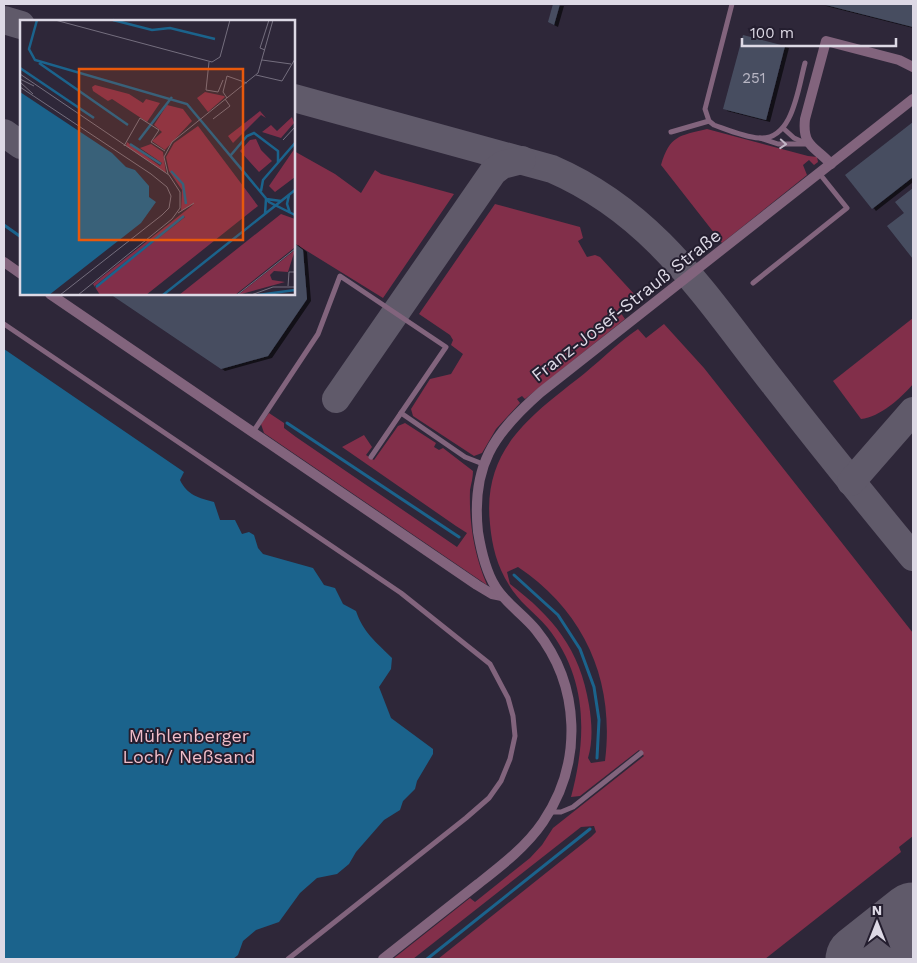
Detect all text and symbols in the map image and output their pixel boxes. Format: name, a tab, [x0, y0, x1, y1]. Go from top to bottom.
scale bar	[742, 15, 896, 47]
inset map	[20, 20, 295, 295]
text: 100 m	[750, 24, 794, 42]
house number: 251	[742, 69, 766, 87]
one-way arrow	[780, 138, 788, 149]
street label: Franz-Josef-Strauß Straße	[527, 225, 725, 385]
park label: Mühlenberger Loch/ Neßsand	[122, 725, 256, 767]
north arrow	[852, 898, 902, 948]
text: N	[872, 902, 882, 918]

